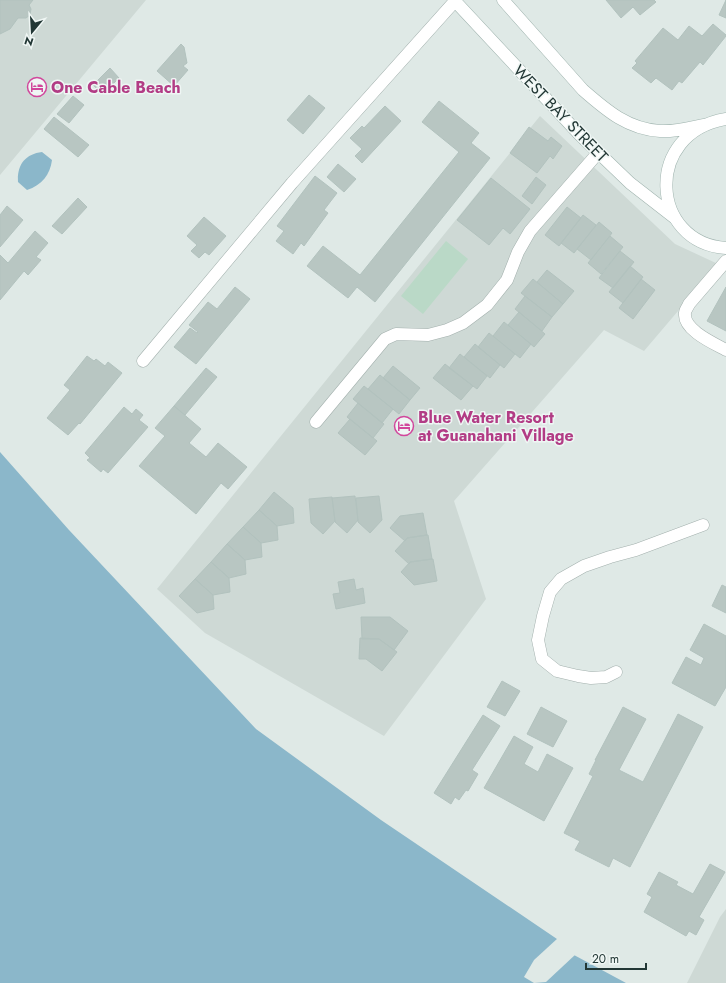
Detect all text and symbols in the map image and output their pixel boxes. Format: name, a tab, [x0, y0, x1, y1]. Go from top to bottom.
north arrow	[12, 12, 52, 52]
text: N	[22, 33, 36, 50]
street label: WEST BAY STREET	[508, 59, 614, 168]
hotel icon: One Cable Beach	[26, 76, 48, 98]
place label: One Cable Beach	[51, 76, 181, 99]
place label: Blue Water Resort at Guanahani Village	[418, 406, 574, 447]
hotel icon: Blue Water Resort at Guanahani Village	[393, 415, 415, 437]
scale bar	[586, 945, 646, 971]
text: 20 m	[592, 950, 619, 968]

